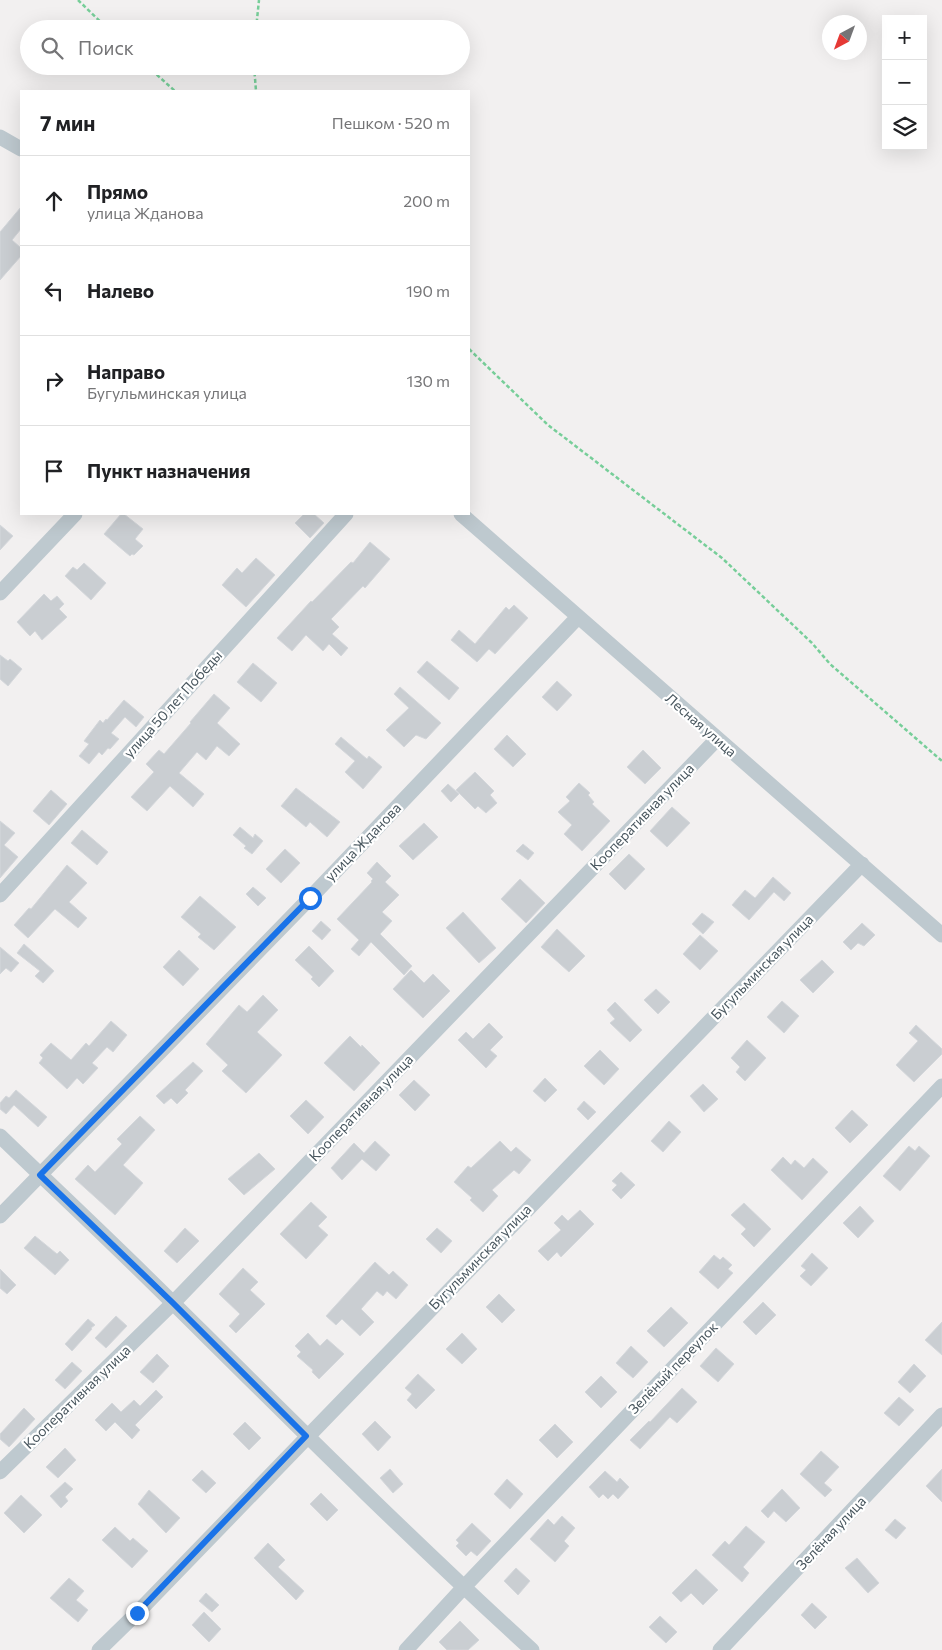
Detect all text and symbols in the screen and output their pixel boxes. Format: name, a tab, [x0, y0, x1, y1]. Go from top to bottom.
north arrow	[822, 15, 867, 60]
map controls	[882, 15, 927, 150]
button: +	[882, 15, 927, 60]
search box	[20, 20, 470, 75]
icon: search	[38, 34, 66, 62]
text: Поиск	[78, 36, 134, 59]
button: −	[882, 60, 927, 105]
button: layers	[882, 105, 927, 150]
text: 7 мин	[40, 110, 96, 135]
text: Пешком · 520 m	[332, 113, 450, 132]
text: Прямо	[87, 180, 148, 203]
icon: ahead	[40, 187, 68, 215]
text: 200 m	[403, 191, 450, 210]
text: улица Жданова	[87, 203, 203, 222]
icon: left	[40, 277, 68, 305]
text: Налево	[87, 279, 154, 302]
text: 190 m	[406, 281, 450, 300]
text: Направо	[87, 360, 165, 383]
icon: right	[40, 367, 68, 395]
text: 130 m	[407, 371, 450, 390]
text: Бугульминская улица	[87, 383, 247, 402]
icon: arrive	[40, 457, 68, 485]
text: Пункт назначения	[87, 459, 250, 482]
street label: улица 50 лет Победы	[120, 646, 225, 761]
street label: Лесная улица	[662, 689, 740, 760]
street label: Кооперативная улица	[586, 760, 697, 874]
street label: улица Жданова	[321, 799, 404, 884]
route start	[299, 887, 322, 910]
street label: Бугульминская улица	[707, 910, 816, 1023]
street label: Кооперативная улица	[305, 1051, 416, 1165]
street label: Бугульминская улица	[425, 1200, 534, 1313]
street label: Зелёный переулок	[624, 1318, 721, 1417]
street label: Кооперативная улица	[20, 1341, 134, 1452]
street label: Зелёная улица	[792, 1492, 869, 1573]
route end	[126, 1602, 149, 1625]

